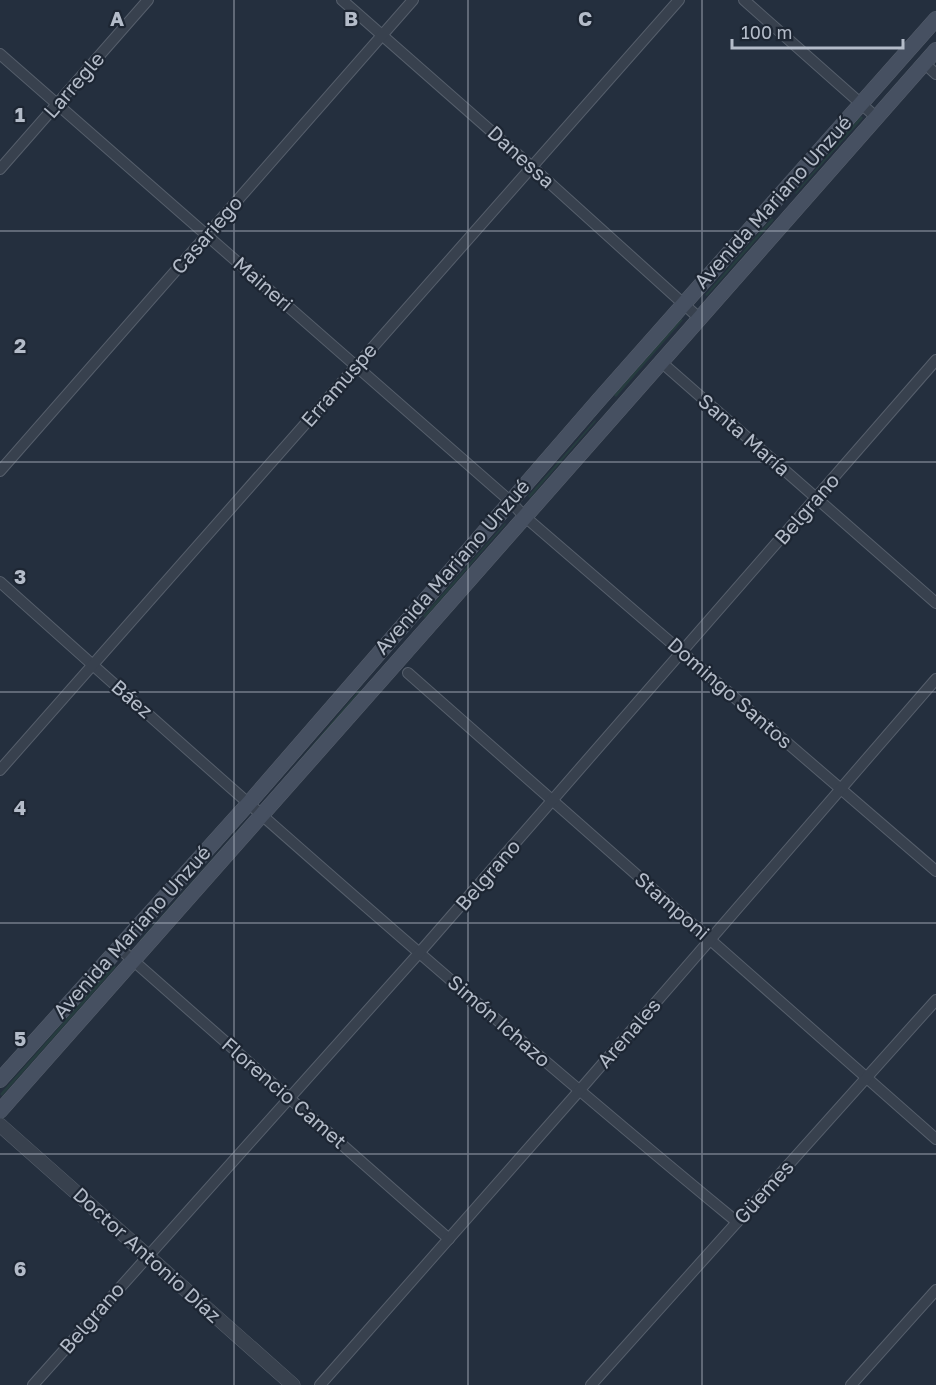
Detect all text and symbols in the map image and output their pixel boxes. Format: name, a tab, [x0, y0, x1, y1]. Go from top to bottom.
text: A	[110, 6, 124, 30]
text: B	[344, 6, 358, 30]
text: C	[578, 6, 592, 30]
scale bar	[732, 12, 903, 50]
text: 100 m	[741, 21, 792, 43]
street label: Larregle	[38, 46, 109, 122]
text: 1	[15, 102, 25, 126]
street label: Avenida Mariano Unzué	[688, 110, 856, 293]
street label: Danessa	[483, 120, 560, 193]
street label: Casariego	[166, 190, 247, 278]
street label: Maineri	[229, 251, 298, 316]
text: 2	[14, 333, 26, 357]
street label: Erramuspe	[295, 338, 381, 431]
street label: Santa María	[694, 388, 795, 481]
street label: Belgrano	[769, 468, 844, 549]
street label: Avenida Mariano Unzué	[369, 474, 534, 659]
text: 3	[14, 564, 26, 588]
street label: Domingo Santos	[663, 632, 798, 753]
street label: Báez	[107, 674, 158, 723]
text: 4	[14, 795, 26, 819]
street label: Belgrano	[450, 834, 525, 915]
street label: Avenida Mariano Unzué	[47, 840, 215, 1023]
street label: Stamponi	[630, 866, 715, 944]
street label: Simón Ichazo	[443, 969, 556, 1071]
street label: Arenales	[591, 993, 665, 1072]
text: 5	[14, 1026, 26, 1050]
street label: Florencio Camet	[218, 1032, 352, 1153]
street label: Güemes	[728, 1154, 798, 1228]
street label: Doctor Antonio Díaz	[69, 1182, 227, 1327]
text: 6	[14, 1256, 26, 1280]
street label: Belgrano	[54, 1277, 129, 1358]

